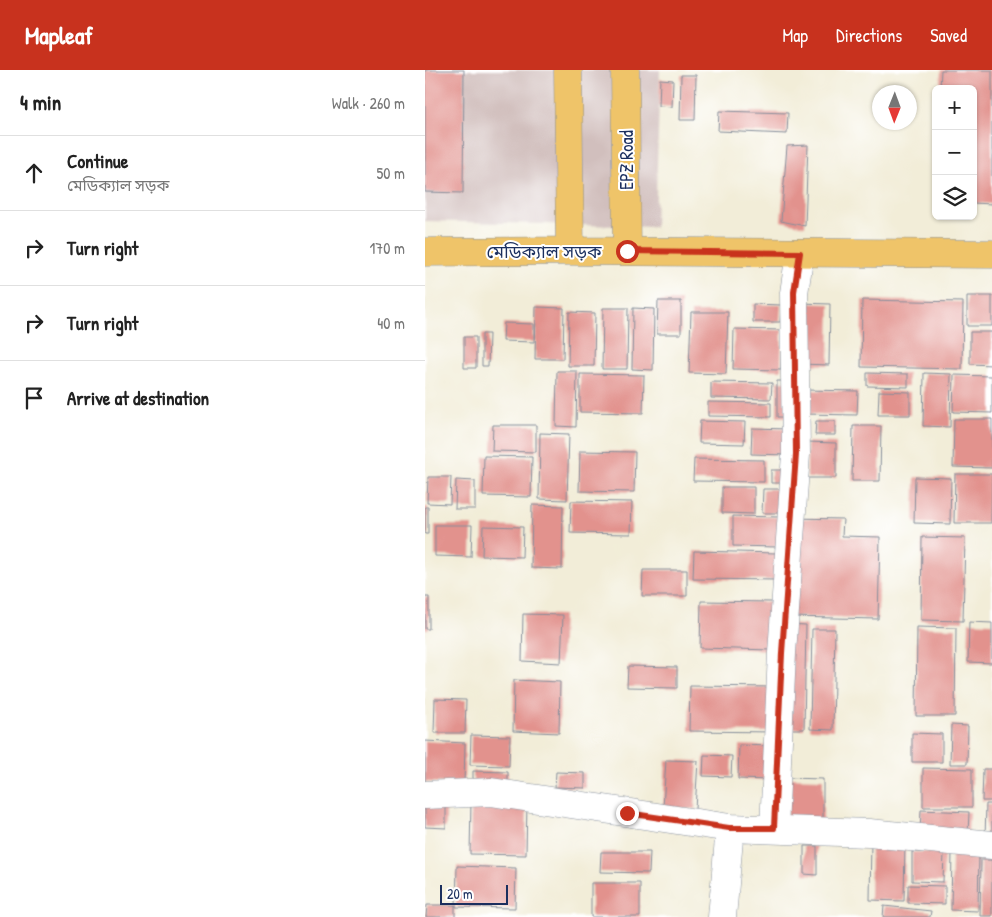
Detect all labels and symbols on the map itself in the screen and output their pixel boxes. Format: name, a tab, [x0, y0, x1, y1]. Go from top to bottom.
north arrow	[872, 85, 917, 130]
street label: EPZ Road	[614, 130, 639, 190]
street label: মেডিক্যাল সড়ক	[486, 239, 602, 264]
route start	[616, 240, 639, 263]
route end	[616, 802, 639, 825]
scale bar	[440, 882, 507, 905]

